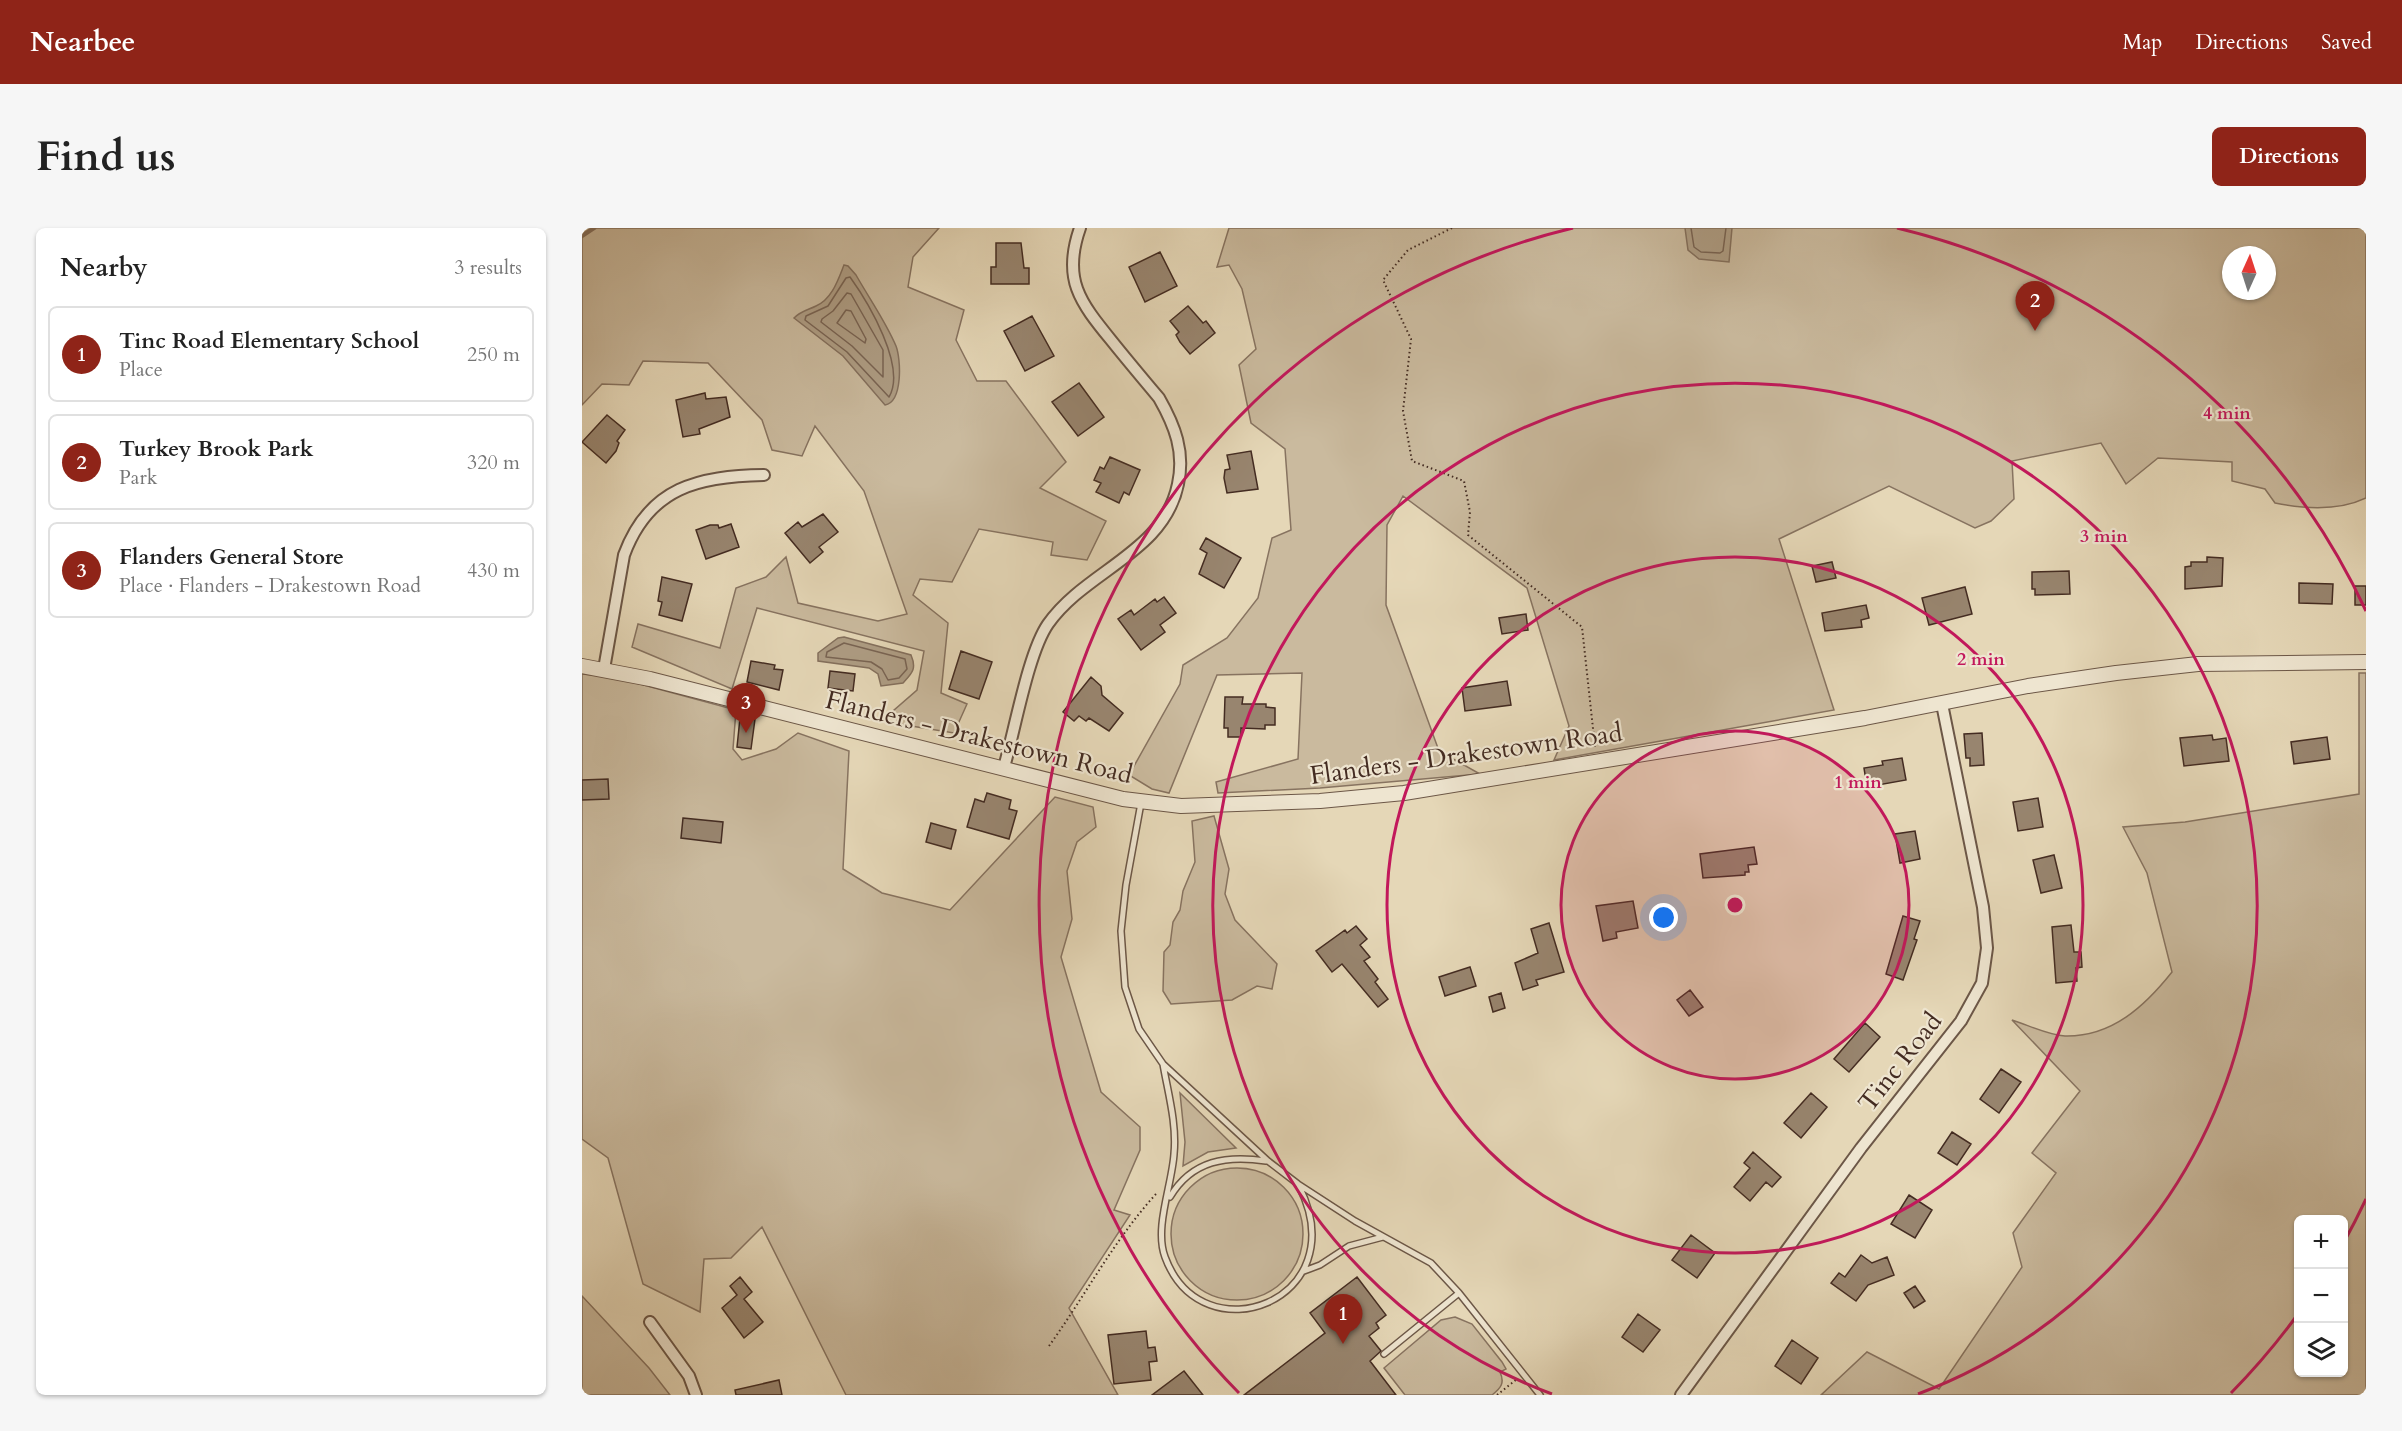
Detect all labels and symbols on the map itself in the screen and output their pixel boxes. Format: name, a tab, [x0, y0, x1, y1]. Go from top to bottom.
north arrow	[2222, 246, 2276, 300]
pin: 2	[2016, 282, 2054, 331]
text: 4 min	[2203, 401, 2251, 426]
text: 3 min	[2080, 524, 2128, 549]
text: 2 min	[1957, 647, 2005, 672]
street label: Flanders - Drakestown Road	[822, 682, 1136, 792]
pin: 3	[726, 684, 766, 733]
street label: Flanders - Drakestown Road	[1308, 715, 1625, 793]
text: 1 min	[1834, 770, 1882, 795]
centre of rings	[1725, 895, 1745, 915]
your location	[1649, 903, 1678, 932]
street label: Tinc Road	[1850, 1005, 1950, 1119]
pin: 1	[1324, 1294, 1362, 1344]

